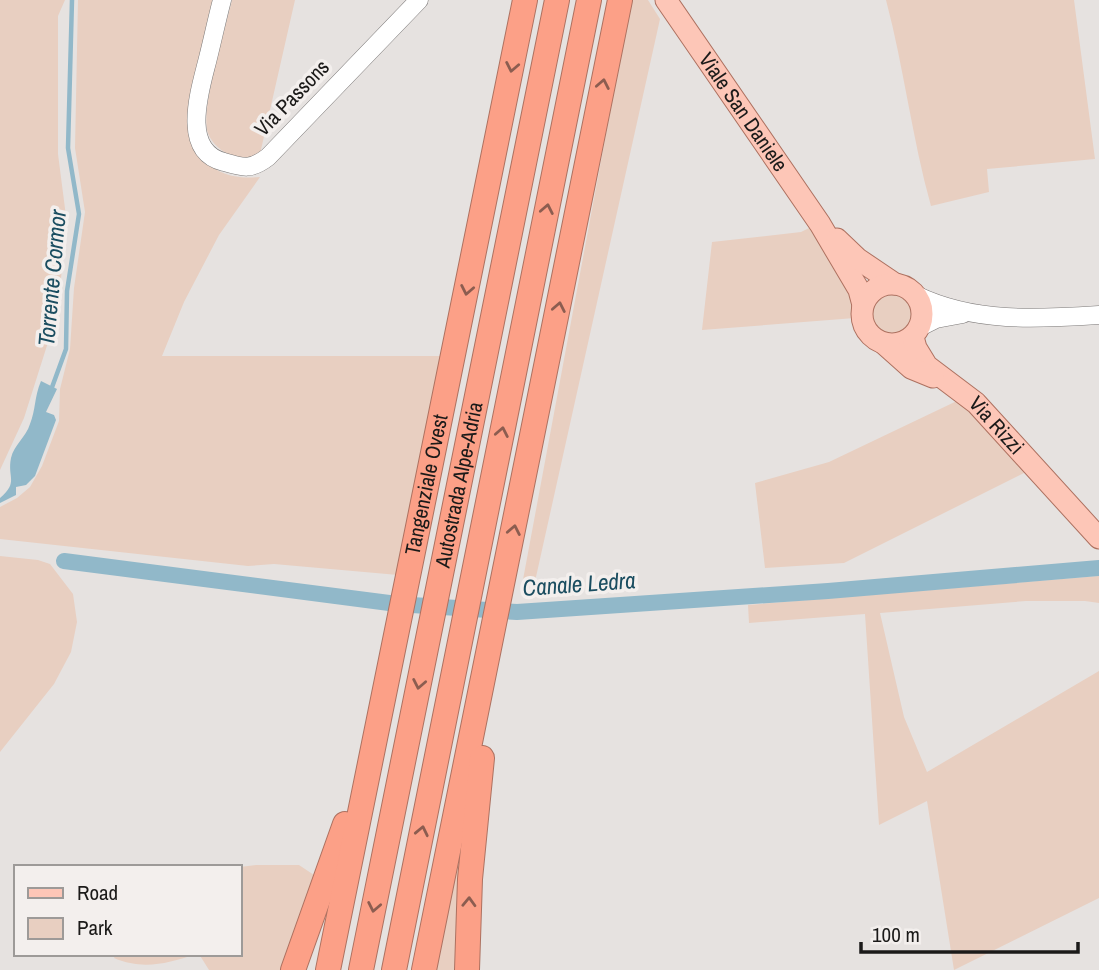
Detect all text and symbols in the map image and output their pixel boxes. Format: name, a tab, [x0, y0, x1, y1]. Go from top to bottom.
street label: Viale San Daniele	[692, 46, 795, 177]
street label: Via Passons	[248, 53, 336, 142]
one-way arrow	[505, 61, 520, 73]
one-way arrow	[595, 78, 610, 90]
one-way arrow	[538, 203, 553, 215]
water label: Torrente Cormor	[30, 208, 73, 347]
one-way arrow	[460, 284, 475, 296]
one-way arrow	[550, 301, 565, 313]
street label: Via Rizzi	[962, 389, 1031, 460]
street label: Autostrada Alpe-Adria	[427, 399, 490, 571]
street label: Tangenziale Ovest	[397, 412, 455, 558]
one-way arrow	[494, 426, 509, 438]
one-way arrow	[506, 524, 521, 536]
water label: Canale Ledra	[521, 564, 637, 603]
one-way arrow	[412, 678, 427, 690]
one-way arrow	[414, 825, 429, 837]
legend	[14, 865, 242, 956]
text: Road	[77, 878, 118, 907]
one-way arrow	[462, 896, 477, 907]
one-way arrow	[368, 901, 383, 913]
scale bar	[861, 911, 1078, 955]
text: Park	[77, 913, 113, 942]
text: 100 m	[872, 920, 920, 949]

